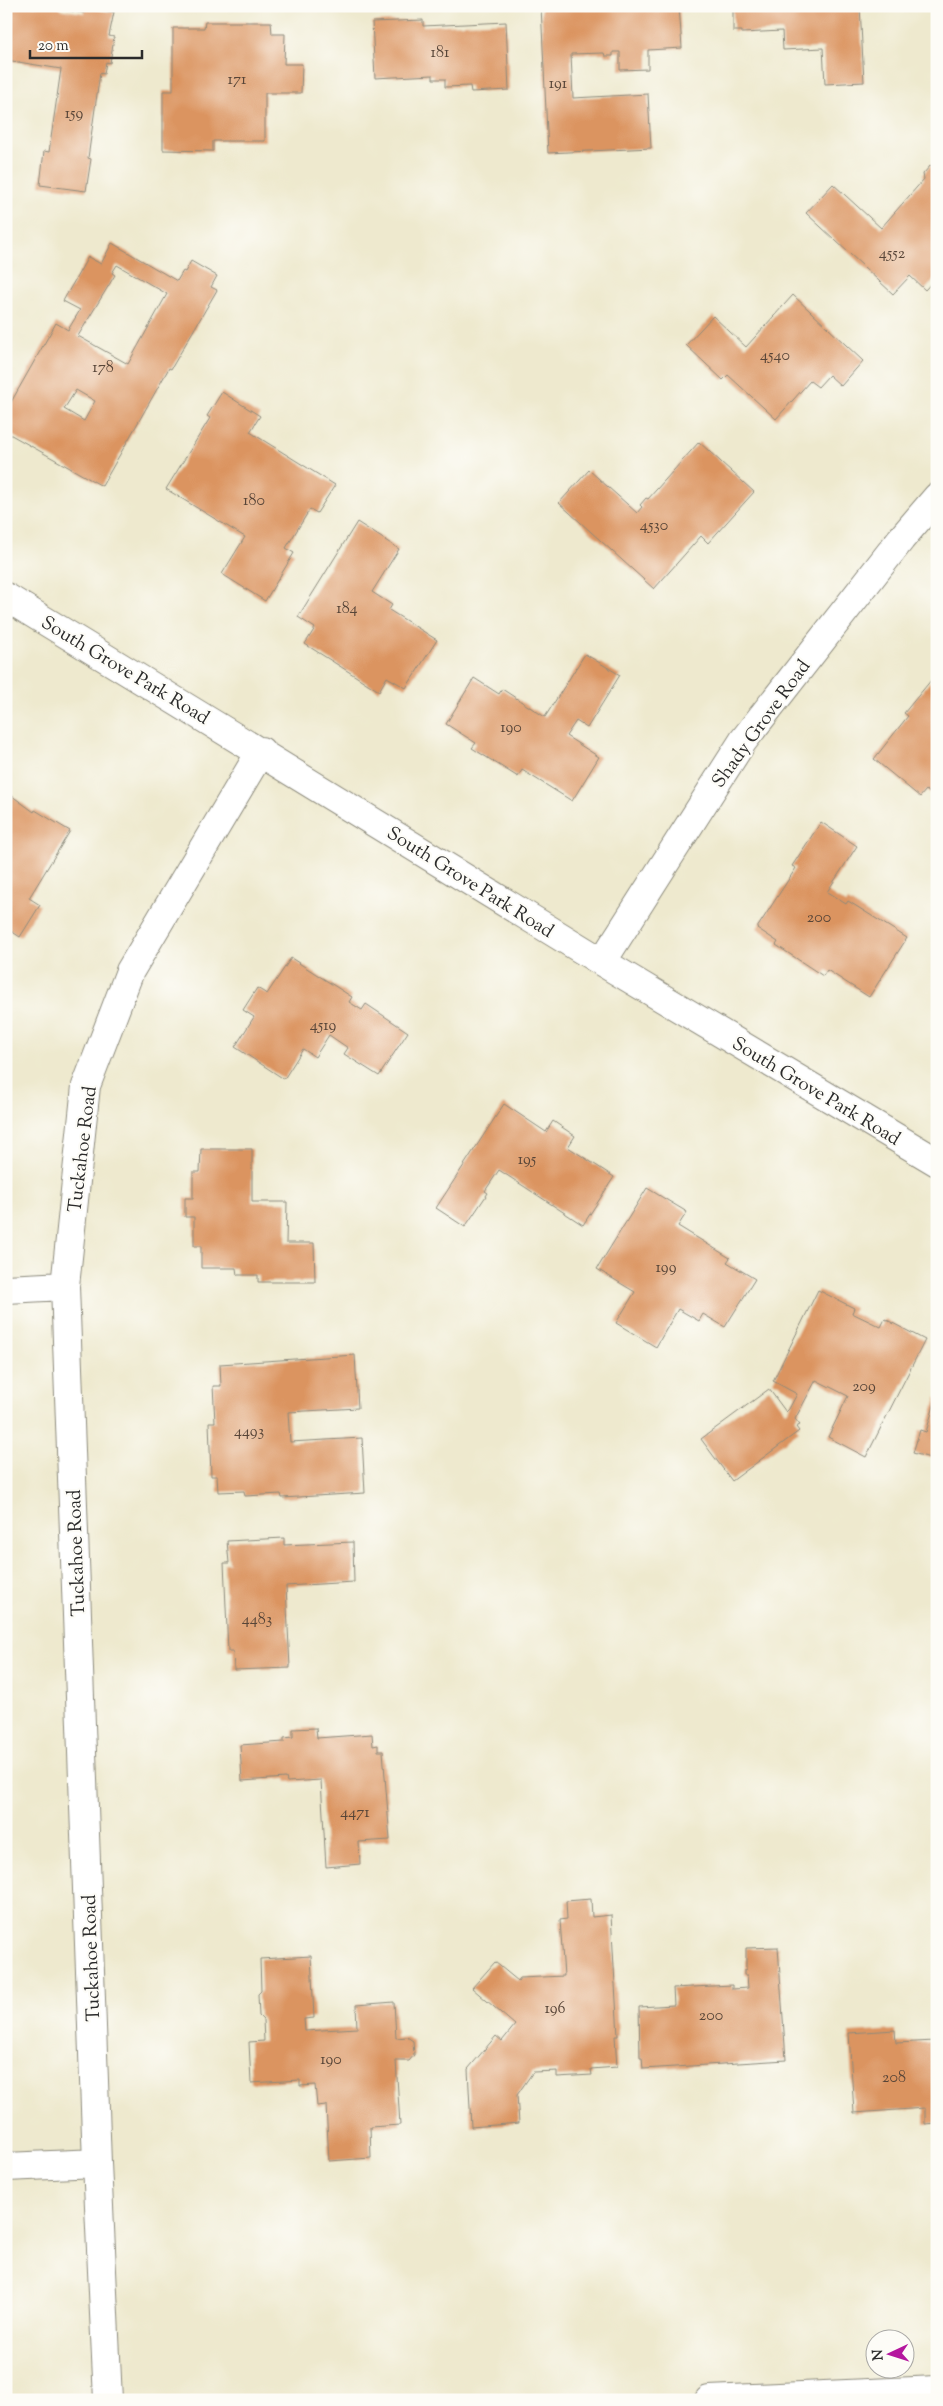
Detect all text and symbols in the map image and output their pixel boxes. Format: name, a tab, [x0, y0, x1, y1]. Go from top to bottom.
scale bar	[30, 28, 142, 60]
text: 20 m	[38, 36, 69, 57]
house number: 181	[431, 42, 450, 65]
house number: 171	[228, 69, 247, 92]
house number: 191	[549, 73, 568, 96]
house number: 159	[65, 103, 84, 126]
house number: 4552	[879, 243, 906, 266]
house number: 4540	[760, 345, 790, 368]
house number: 178	[92, 357, 114, 380]
house number: 180	[243, 490, 265, 513]
house number: 4530	[640, 515, 668, 538]
house number: 184	[336, 598, 358, 621]
street label: South Grove Park Road	[35, 610, 214, 732]
street label: Shady Grove Road	[706, 655, 818, 794]
house number: 190	[500, 717, 522, 740]
street label: South Grove Park Road	[381, 821, 559, 946]
house number: 200	[807, 907, 831, 930]
house number: 4519	[310, 1015, 337, 1038]
street label: South Grove Park Road	[726, 1031, 905, 1153]
street label: Tuckahoe Road	[62, 1084, 105, 1214]
house number: 195	[518, 1149, 537, 1172]
house number: 199	[656, 1257, 677, 1280]
house number: 209	[852, 1376, 876, 1399]
house number: 4493	[234, 1421, 264, 1444]
street label: Tuckahoe Road	[62, 1489, 93, 1617]
house number: 4483	[242, 1609, 272, 1632]
house number: 4471	[340, 1802, 370, 1825]
street label: Tuckahoe Road	[77, 1894, 108, 2022]
house number: 196	[544, 1998, 566, 2021]
house number: 200	[699, 2005, 723, 2028]
house number: 190	[320, 2049, 342, 2072]
house number: 208	[882, 2067, 906, 2090]
north arrow	[866, 2328, 916, 2378]
text: N	[869, 2348, 889, 2361]

